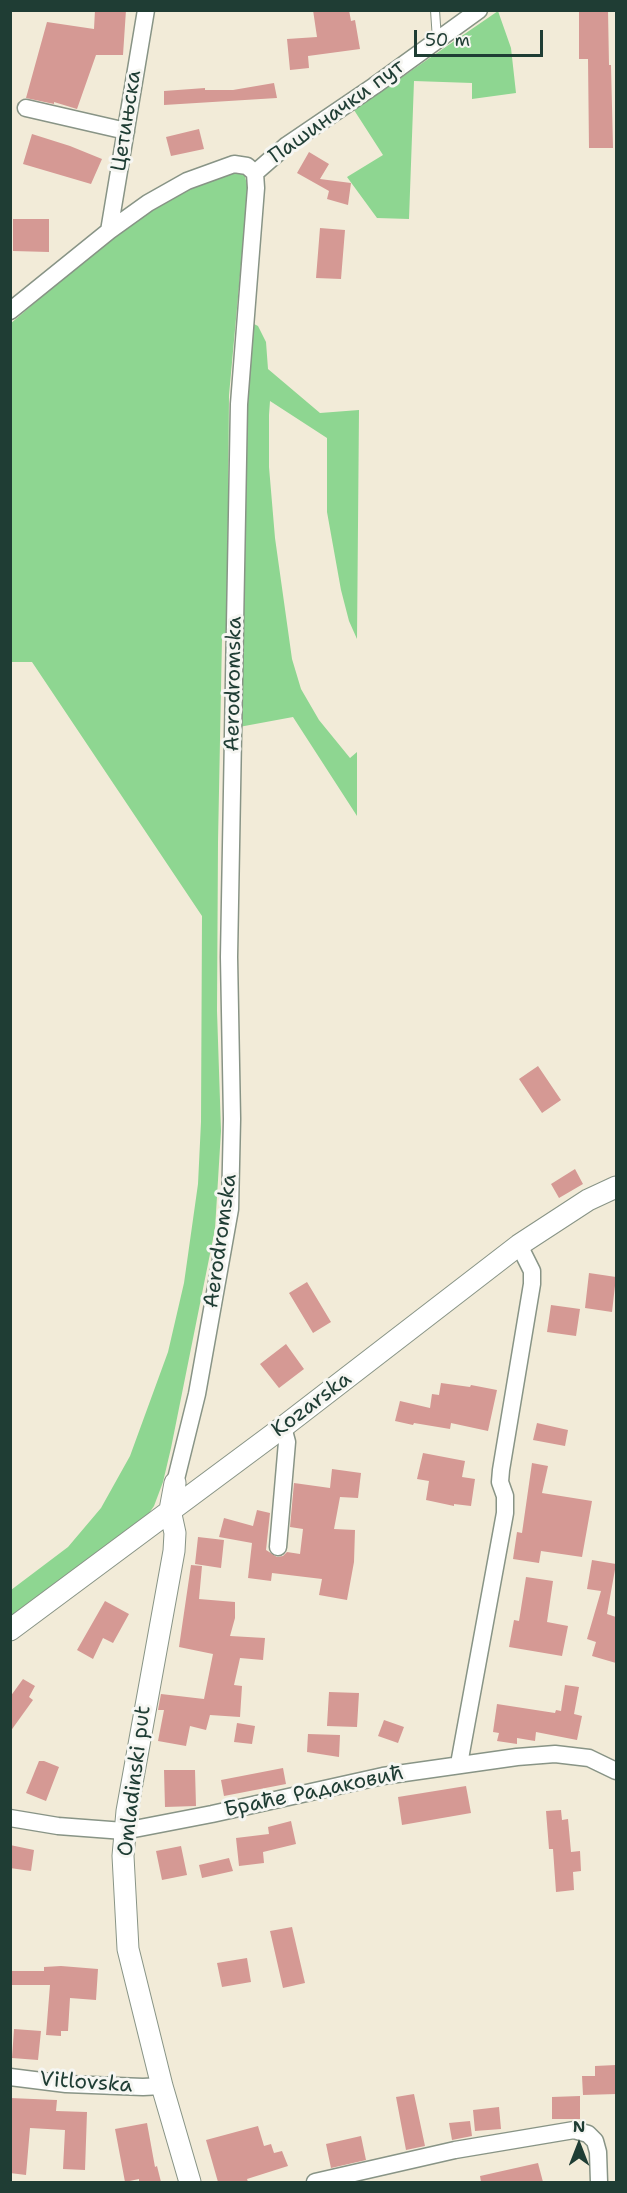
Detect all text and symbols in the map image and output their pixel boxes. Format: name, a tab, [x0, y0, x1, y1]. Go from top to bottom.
scale bar	[417, 18, 546, 56]
text: 50 m	[425, 28, 470, 52]
street label: Пашиначки пут	[264, 54, 410, 170]
street label: Цетињска	[107, 69, 147, 173]
street label: Aerodromska	[220, 616, 248, 752]
street label: Aerodromska	[199, 1172, 243, 1310]
street label: Kozarska	[267, 1367, 357, 1443]
street label: Omladinski put	[113, 1704, 157, 1858]
street label: Браће Радаковић	[222, 1761, 406, 1823]
street label: Vitlovska	[39, 2067, 133, 2099]
north arrow	[549, 2115, 609, 2175]
text: N	[573, 2116, 585, 2137]

